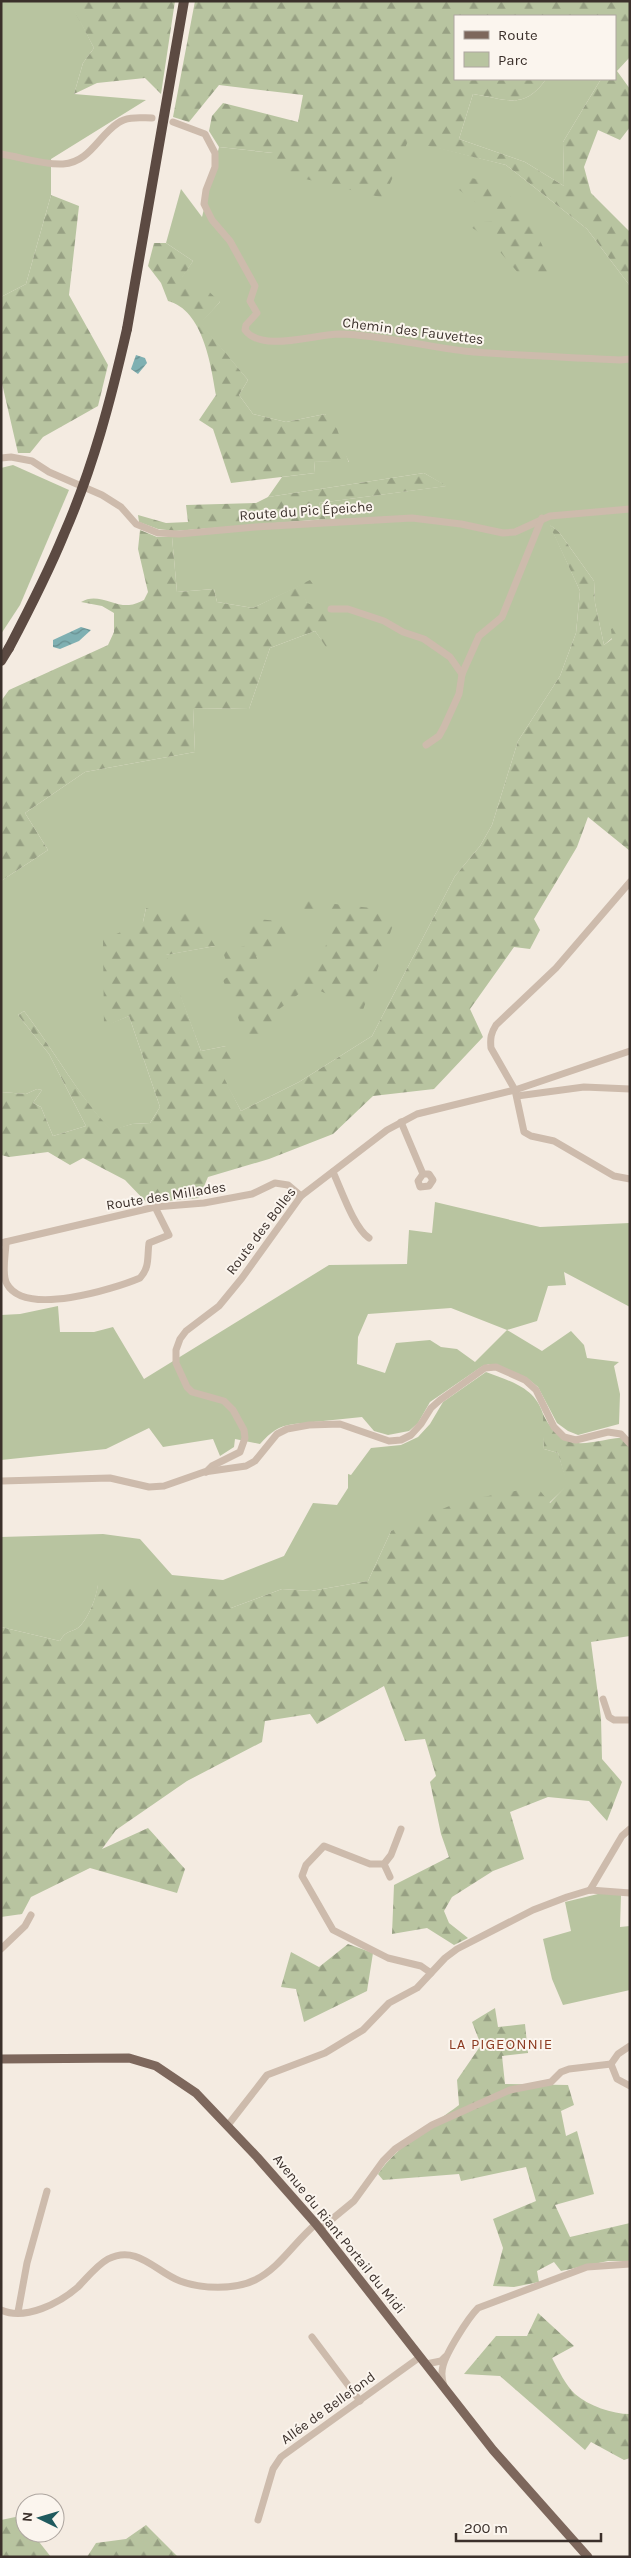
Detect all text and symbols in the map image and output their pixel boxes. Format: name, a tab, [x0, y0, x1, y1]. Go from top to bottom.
legend	[454, 15, 616, 80]
text: Route	[498, 26, 538, 44]
text: Parc	[498, 51, 528, 69]
street label: Chemin des Fauvettes	[342, 314, 484, 348]
street label: Route du Pic Épeiche	[239, 497, 373, 524]
street label: Route des Millades	[105, 1178, 227, 1214]
street label: Route des Bolles	[222, 1184, 300, 1278]
district label: LA PIGEONNIE	[449, 2035, 553, 2053]
street label: Avenue du Riant Portail du Midi	[269, 2151, 409, 2317]
street label: Allée de Bellefond	[277, 2368, 379, 2448]
north arrow	[15, 2493, 65, 2543]
scale bar	[456, 2510, 601, 2542]
text: N	[19, 2511, 36, 2523]
text: 200 m	[464, 2519, 508, 2537]

